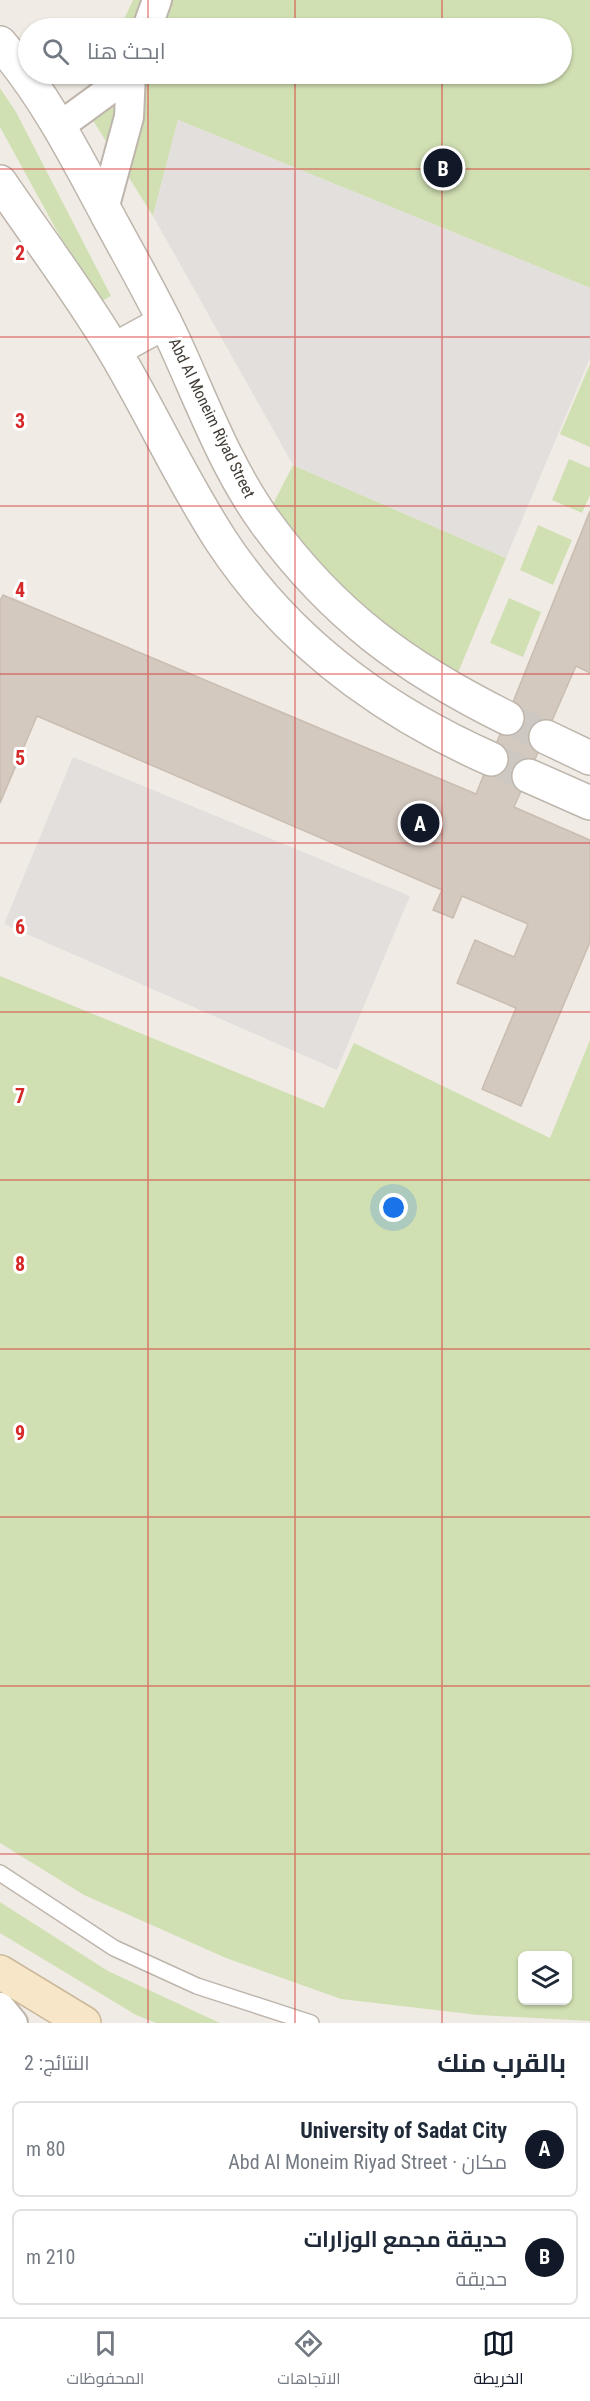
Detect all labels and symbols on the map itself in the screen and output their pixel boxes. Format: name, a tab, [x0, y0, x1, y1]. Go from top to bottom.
pin: B	[424, 146, 462, 190]
text: 2	[15, 241, 25, 265]
street label: Abd Al Moneim Riyad Street	[165, 335, 259, 501]
text: 3	[15, 409, 25, 433]
text: 4	[15, 578, 25, 602]
text: 5	[15, 746, 25, 770]
pin: A	[400, 800, 440, 846]
text: 6	[15, 915, 25, 939]
text: 7	[15, 1084, 25, 1108]
your location	[379, 1193, 408, 1222]
text: 8	[15, 1252, 25, 1276]
text: 9	[15, 1421, 25, 1445]

